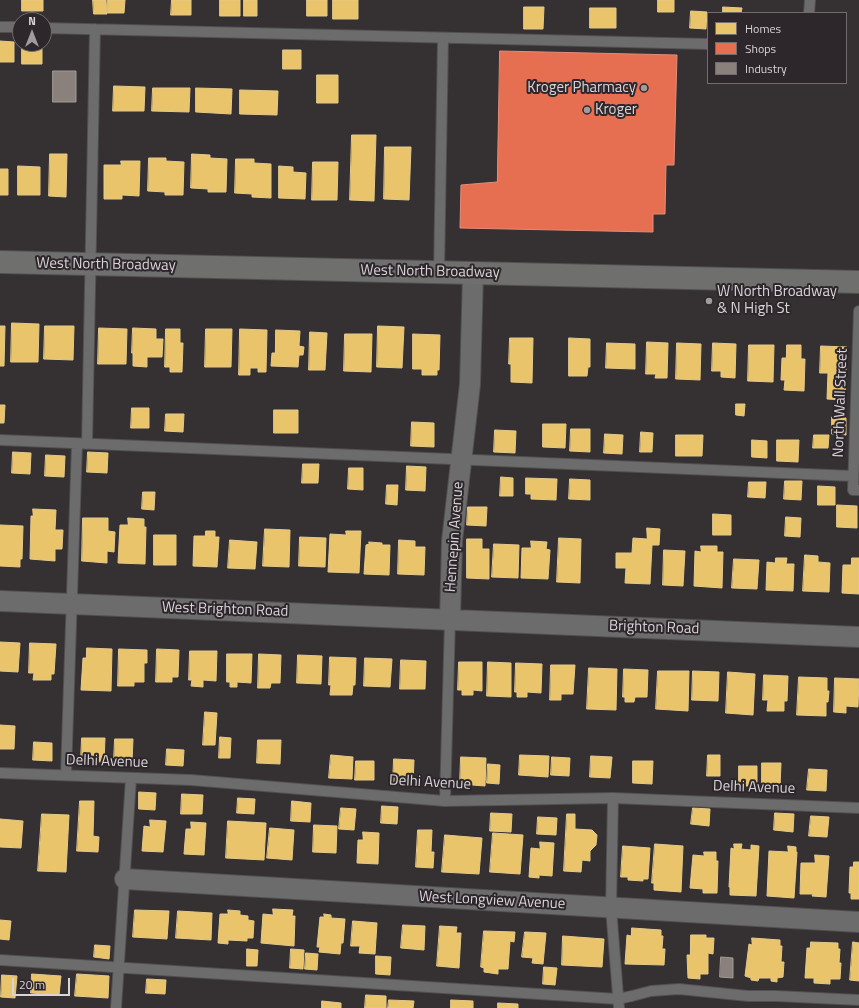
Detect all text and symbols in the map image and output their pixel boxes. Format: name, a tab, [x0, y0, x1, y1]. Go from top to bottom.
north arrow	[12, 12, 52, 52]
legend	[707, 12, 847, 84]
text: N	[28, 13, 36, 29]
text: Homes	[745, 19, 781, 38]
text: Shops	[745, 39, 776, 58]
text: Industry	[745, 59, 787, 78]
place label: Kroger Pharmacy	[527, 79, 636, 97]
marker: Kroger Pharmacy	[639, 83, 649, 93]
place label: Kroger	[595, 101, 637, 119]
marker: Kroger	[582, 105, 592, 115]
street label: West North Broadway	[36, 255, 176, 275]
street label: West North Broadway	[360, 262, 500, 282]
place label: W North Broadway & N High St	[717, 283, 837, 318]
marker: W North Broadway & N High St	[704, 296, 714, 306]
street label: North Wall Street	[830, 348, 852, 458]
street label: Hennepin Avenue	[442, 481, 468, 593]
street label: West Brighton Road	[161, 599, 289, 621]
street label: Brighton Road	[608, 617, 700, 639]
street label: Delhi Avenue	[66, 752, 148, 772]
street label: Delhi Avenue	[388, 772, 472, 794]
street label: Delhi Avenue	[713, 778, 795, 798]
street label: West Longview Avenue	[418, 888, 566, 914]
scale bar	[14, 970, 72, 996]
text: 20 m	[19, 975, 45, 994]

